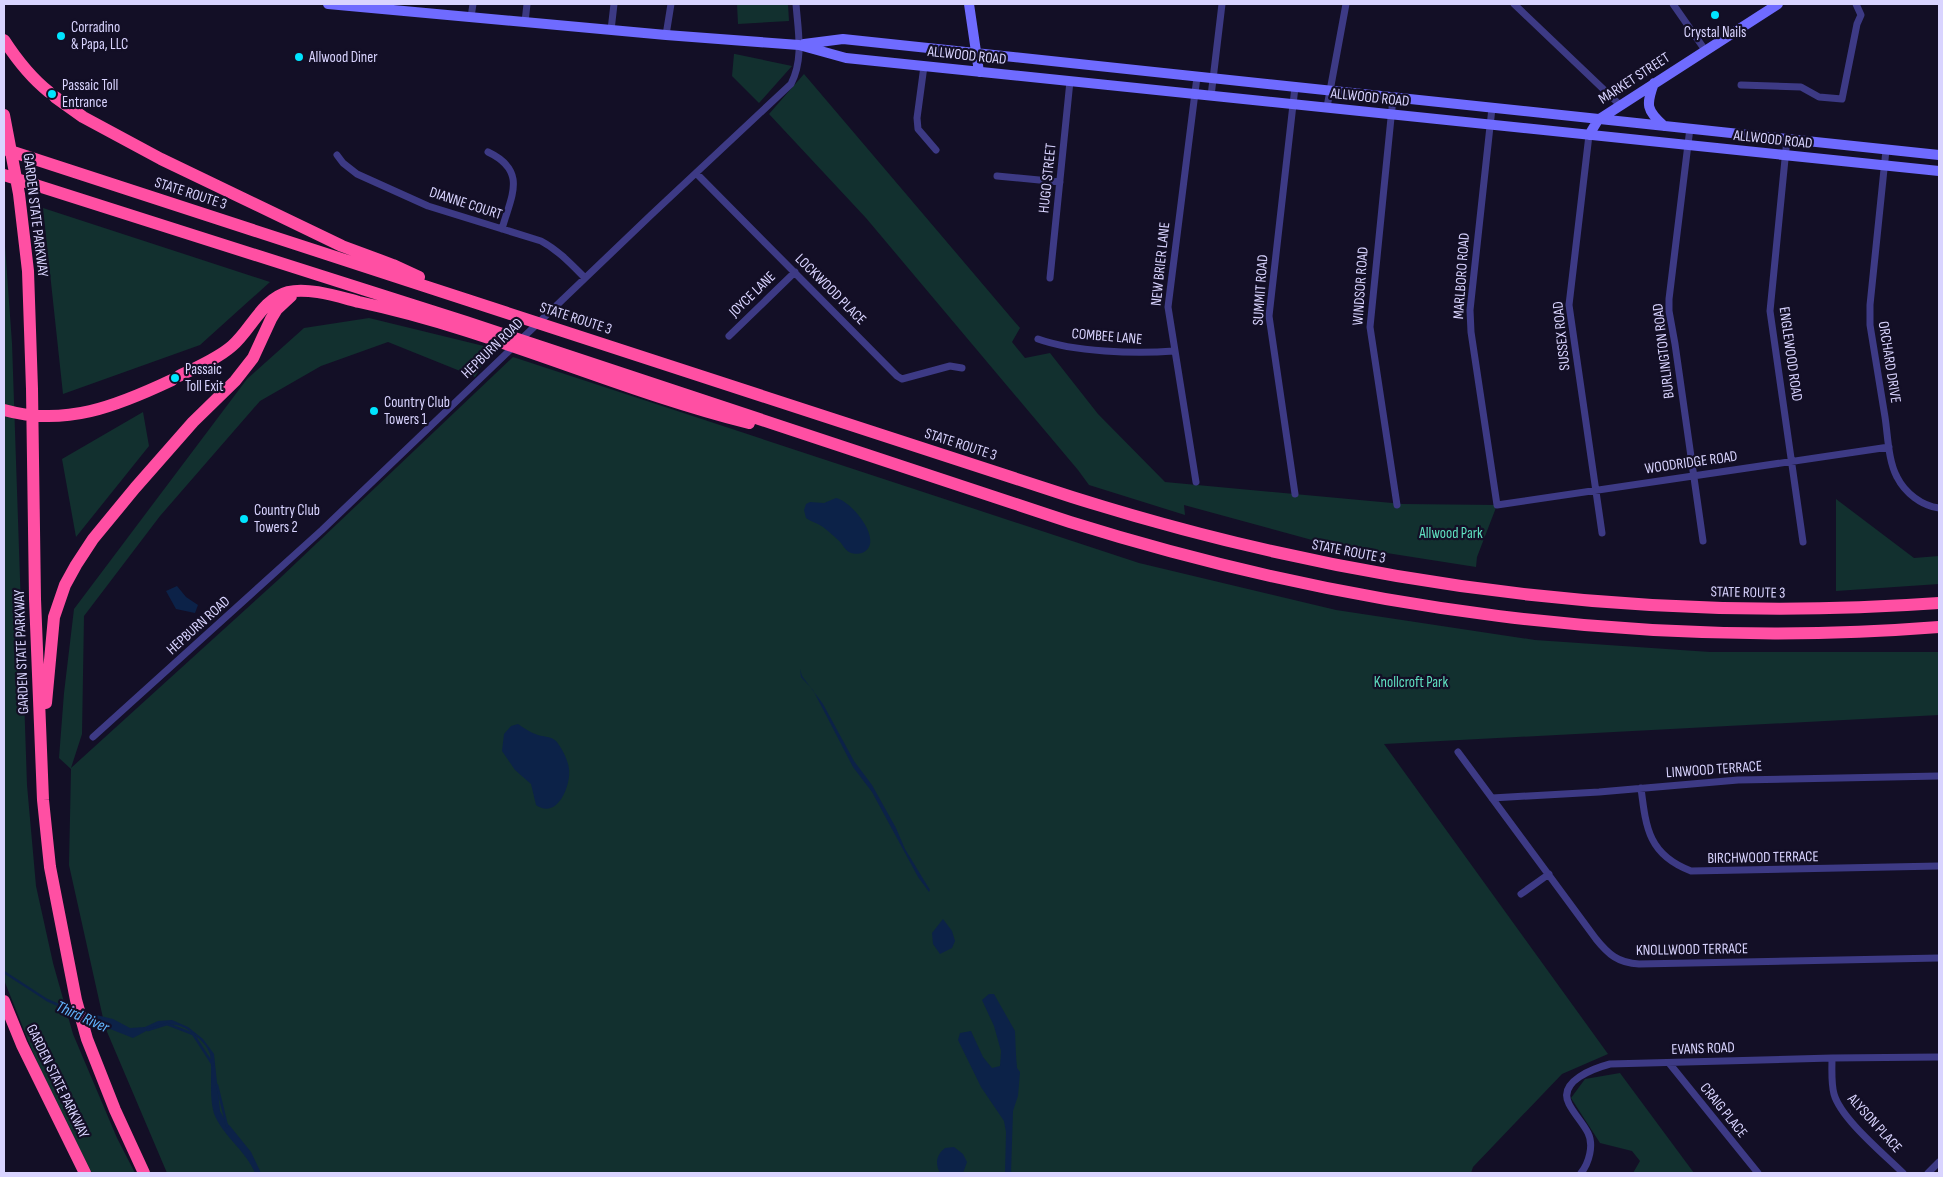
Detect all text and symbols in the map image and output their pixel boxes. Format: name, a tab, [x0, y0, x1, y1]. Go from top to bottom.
marker: Crystal Nails	[1709, 9, 1721, 21]
place label: Corradino & Papa, LLC	[71, 18, 128, 54]
place label: Crystal Nails	[1684, 23, 1746, 42]
marker: Corradino & Papa, LLC	[55, 30, 67, 42]
street label: ALLWOOD ROAD	[926, 42, 1007, 69]
place label: Allwood Diner	[308, 48, 378, 67]
street label: MARKET STREET	[1595, 48, 1674, 109]
marker: Allwood Diner	[293, 51, 305, 63]
place label: Passaic Toll Entrance	[62, 76, 118, 112]
street label: ALLWOOD ROAD	[1329, 84, 1410, 111]
marker: Passaic Toll Entrance	[46, 88, 58, 100]
street label: ALLWOOD ROAD	[1732, 126, 1813, 153]
street label: HUGO STREET	[1034, 142, 1061, 214]
street label: GARDEN STATE PARKWAY	[18, 152, 53, 279]
street label: STATE ROUTE 3	[152, 173, 229, 214]
street label: DIANNE COURT	[427, 183, 505, 224]
street label: NEW BRIER LANE	[1147, 221, 1174, 307]
street label: MARLBORO ROAD	[1449, 232, 1474, 320]
street label: WINDSOR ROAD	[1348, 246, 1373, 326]
street label: LOCKWOOD PLACE	[791, 250, 870, 329]
street label: SUMMIT ROAD	[1249, 254, 1272, 326]
street label: JOYCE LANE	[724, 267, 780, 322]
street label: STATE ROUTE 3	[537, 298, 614, 339]
street label: SUSSEX ROAD	[1548, 300, 1575, 371]
street label: BURLINGTON ROAD	[1648, 302, 1679, 400]
street label: ENGLEWOOD ROAD	[1774, 306, 1807, 403]
street label: HEPBURN ROAD	[457, 314, 527, 383]
street label: ORCHARD DRIVE	[1874, 320, 1905, 404]
street label: COMBEE LANE	[1071, 324, 1143, 349]
place label: Passaic Toll Exit	[185, 360, 224, 396]
marker: Passaic Toll Exit	[169, 372, 181, 384]
place label: Country Club Towers 1	[384, 393, 450, 429]
marker: Country Club Towers 1	[368, 405, 380, 417]
street label: STATE ROUTE 3	[922, 424, 999, 465]
street label: WOODRIDGE ROAD	[1644, 447, 1739, 478]
place label: Country Club Towers 2	[254, 501, 320, 537]
marker: Country Club Towers 2	[238, 513, 250, 525]
park label: Allwood Park	[1418, 524, 1483, 543]
street label: STATE ROUTE 3	[1310, 535, 1387, 568]
street label: STATE ROUTE 3	[1710, 582, 1786, 603]
street label: GARDEN STATE PARKWAY	[10, 589, 33, 715]
street label: HEPBURN ROAD	[163, 592, 234, 659]
park label: Knollcroft Park	[1374, 673, 1448, 692]
street label: LINWOOD TERRACE	[1665, 757, 1763, 782]
street label: BIRCHWOOD TERRACE	[1707, 847, 1819, 868]
street label: KNOLLWOOD TERRACE	[1636, 939, 1748, 960]
water label: Third River	[53, 997, 112, 1038]
street label: GARDEN STATE PARKWAY	[22, 1021, 94, 1142]
street label: EVANS ROAD	[1671, 1038, 1735, 1059]
street label: CRAIG PLACE	[1696, 1079, 1752, 1142]
street label: ALYSON PLACE	[1843, 1089, 1906, 1157]

